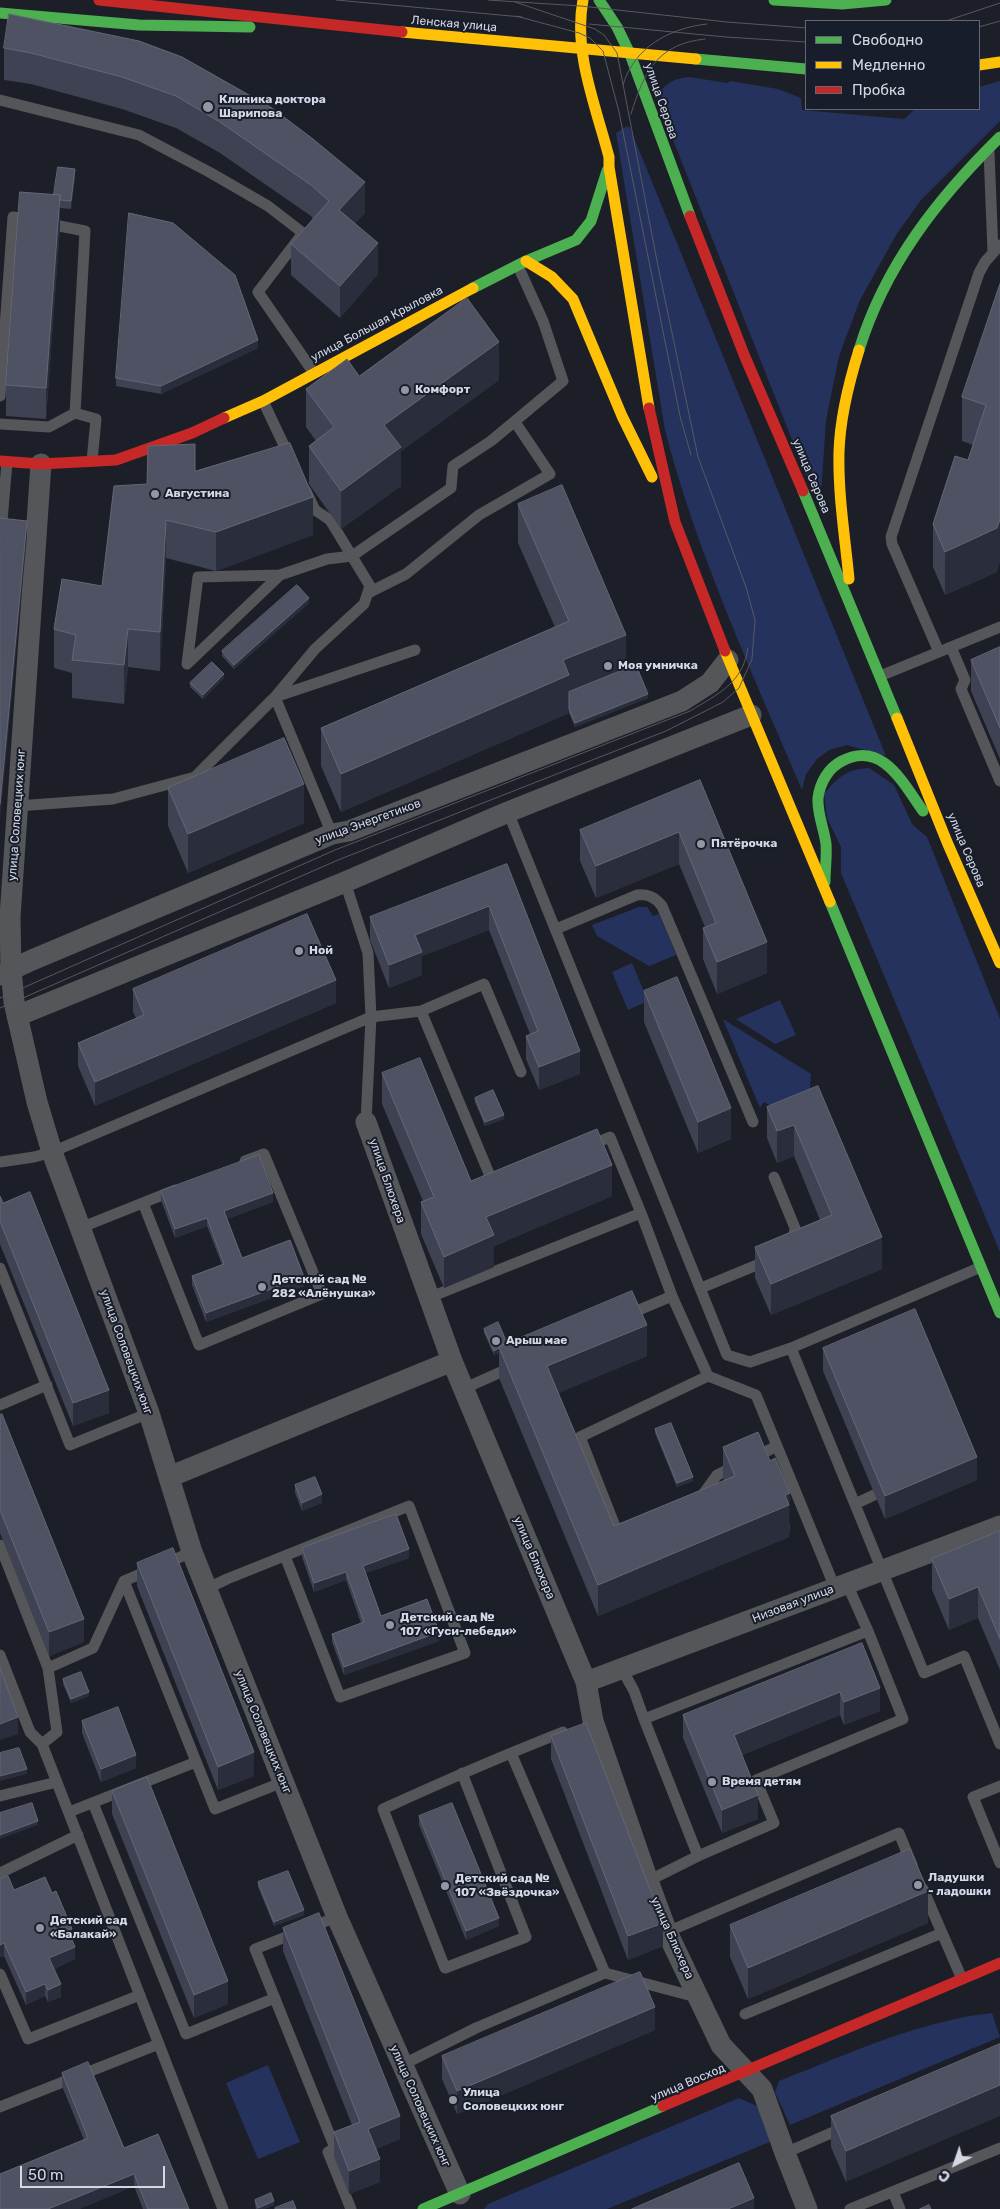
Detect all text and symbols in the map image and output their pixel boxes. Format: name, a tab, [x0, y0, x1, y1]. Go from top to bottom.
street label: Ленская улица	[410, 13, 498, 35]
legend	[805, 20, 980, 110]
text: Свободно	[852, 31, 923, 49]
text: Медленно	[852, 56, 925, 74]
street label: улица Серова	[641, 61, 681, 141]
text: Пробка	[852, 81, 905, 99]
place label: Клиника доктора Шарипова	[219, 93, 326, 121]
marker: Клиника доктора Шарипова	[201, 100, 215, 114]
street label: улица Большая Крыловка	[309, 283, 445, 365]
place label: Комфорт	[415, 383, 470, 397]
marker: Комфорт	[399, 384, 411, 396]
street label: улица Серова	[789, 437, 833, 515]
place label: Августина	[165, 487, 229, 501]
marker: Августина	[149, 488, 161, 500]
place label: Моя умничка	[618, 659, 698, 673]
marker: Моя умничка	[602, 660, 614, 672]
street label: улица Соловецких юнг	[5, 749, 29, 881]
street label: улица Энергетиков	[313, 796, 423, 848]
street label: улица Серова	[944, 811, 988, 889]
place label: Пятёрочка	[711, 837, 777, 851]
marker: Пятёрочка	[695, 838, 707, 850]
place label: Ной	[309, 944, 333, 958]
marker: Ной	[293, 945, 305, 957]
street label: улица Блюхера	[366, 1137, 408, 1225]
place label: Детский сад № 282 «Алёнушка»	[272, 1273, 375, 1301]
marker: Детский сад № 282 «Алёнушка»	[256, 1281, 268, 1293]
street label: улица Соловецких юнг	[97, 1287, 155, 1417]
place label: Арыш мае	[506, 1334, 567, 1348]
marker: Арыш мае	[490, 1335, 502, 1347]
street label: улица Блюхера	[510, 1514, 558, 1602]
street label: Низовая улица	[750, 1582, 836, 1626]
place label: Детский сад № 107 «Гуси-лебеди»	[400, 1611, 517, 1639]
marker: Детский сад № 107 «Гуси-лебеди»	[384, 1619, 396, 1631]
street label: улица Соловецких юнг	[232, 1668, 294, 1796]
place label: Время детям	[722, 1775, 801, 1789]
marker: Время детям	[706, 1776, 718, 1788]
place label: Ладушки - ладошки	[928, 1871, 991, 1899]
place label: Детский сад № 107 «Звёздочка»	[455, 1872, 559, 1900]
marker: Ладушки - ладошки	[912, 1879, 924, 1891]
marker: Детский сад № 107 «Звёздочка»	[439, 1880, 451, 1892]
street label: улица Блюхера	[647, 1895, 697, 1981]
place label: Детский сад «Балакай»	[50, 1914, 127, 1942]
marker: Детский сад «Балакай»	[34, 1922, 46, 1934]
street label: улица Соловецких юнг	[387, 2043, 453, 2169]
street label: улица Восход	[649, 2061, 727, 2105]
place label: Улица Соловецких юнг	[463, 2086, 564, 2114]
marker: Улица Соловецких юнг	[447, 2094, 459, 2106]
north arrow	[930, 2139, 980, 2189]
scale bar	[22, 2156, 168, 2188]
text: 50 m	[28, 2166, 63, 2184]
text: С	[936, 2166, 954, 2185]

